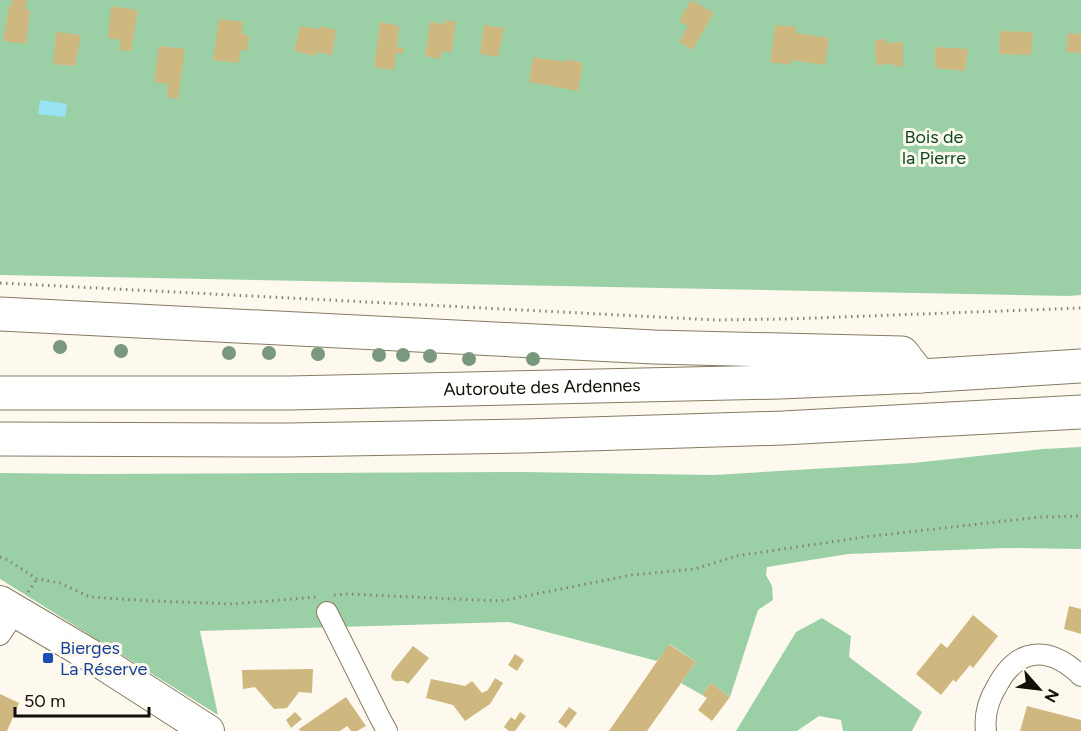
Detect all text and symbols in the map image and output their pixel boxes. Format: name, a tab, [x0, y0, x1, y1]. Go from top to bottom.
park label: Bois de la Pierre	[902, 126, 966, 169]
street label: Autoroute des Ardennes	[443, 374, 641, 401]
place label: Bierges La Réserve	[60, 637, 148, 680]
marker: Bierges La Réserve	[41, 651, 55, 665]
north arrow	[1009, 659, 1069, 719]
scale bar	[15, 680, 148, 718]
text: N	[1041, 686, 1063, 706]
text: 50 m	[24, 690, 66, 712]

